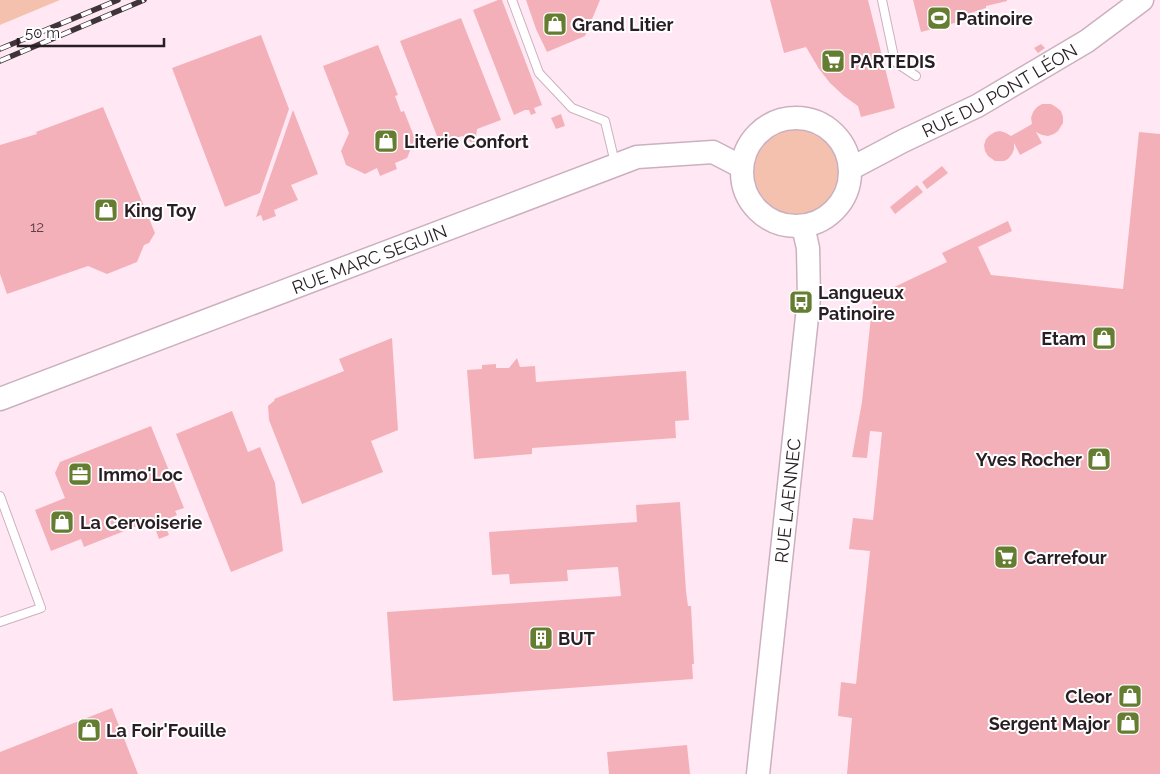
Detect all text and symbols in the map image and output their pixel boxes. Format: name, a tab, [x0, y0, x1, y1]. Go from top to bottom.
sports icon: Patinoire	[926, 5, 952, 31]
place label: Patinoire	[956, 8, 1033, 29]
shop icon: Grand Litier	[542, 11, 568, 37]
place label: Grand Litier	[572, 14, 673, 35]
scale bar	[18, 15, 164, 47]
text: 50 m	[25, 24, 60, 42]
street label: RUE DU PONT LÉON	[918, 39, 1081, 141]
supermarket icon: PARTEDIS	[820, 48, 846, 74]
place label: PARTEDIS	[850, 51, 935, 72]
shop icon: Literie Confort	[373, 128, 399, 154]
place label: Literie Confort	[404, 131, 529, 152]
shop icon: King Toy	[93, 197, 119, 223]
place label: King Toy	[124, 200, 197, 221]
house number: 12	[30, 218, 44, 236]
street label: RUE MARC SEGUIN	[289, 220, 450, 298]
place label: Langueux Patinoire	[818, 282, 904, 324]
bus stop icon: Langueux Patinoire	[788, 289, 814, 315]
shop icon: Etam	[1091, 325, 1117, 351]
place label: Etam	[1041, 328, 1086, 349]
street label: RUE LAENNEC	[770, 437, 804, 564]
shop icon: Yves Rocher	[1086, 446, 1112, 472]
place label: Yves Rocher	[976, 449, 1082, 470]
office icon: Immo'Loc	[67, 461, 93, 487]
place label: Immo'Loc	[98, 464, 183, 485]
shop icon: La Cervoiserie	[49, 509, 75, 535]
place label: La Cervoiserie	[80, 512, 203, 533]
supermarket icon: Carrefour	[993, 544, 1019, 570]
place label: Carrefour	[1024, 547, 1107, 568]
building icon: BUT	[528, 625, 554, 651]
place label: BUT	[558, 628, 595, 649]
shop icon: Cleor	[1117, 683, 1143, 709]
place label: Cleor	[1065, 686, 1112, 707]
shop icon: Sergent Major	[1115, 710, 1141, 736]
place label: Sergent Major	[989, 713, 1110, 734]
shop icon: La Foir'Fouille	[76, 717, 102, 743]
place label: La Foir'Fouille	[106, 720, 226, 741]

